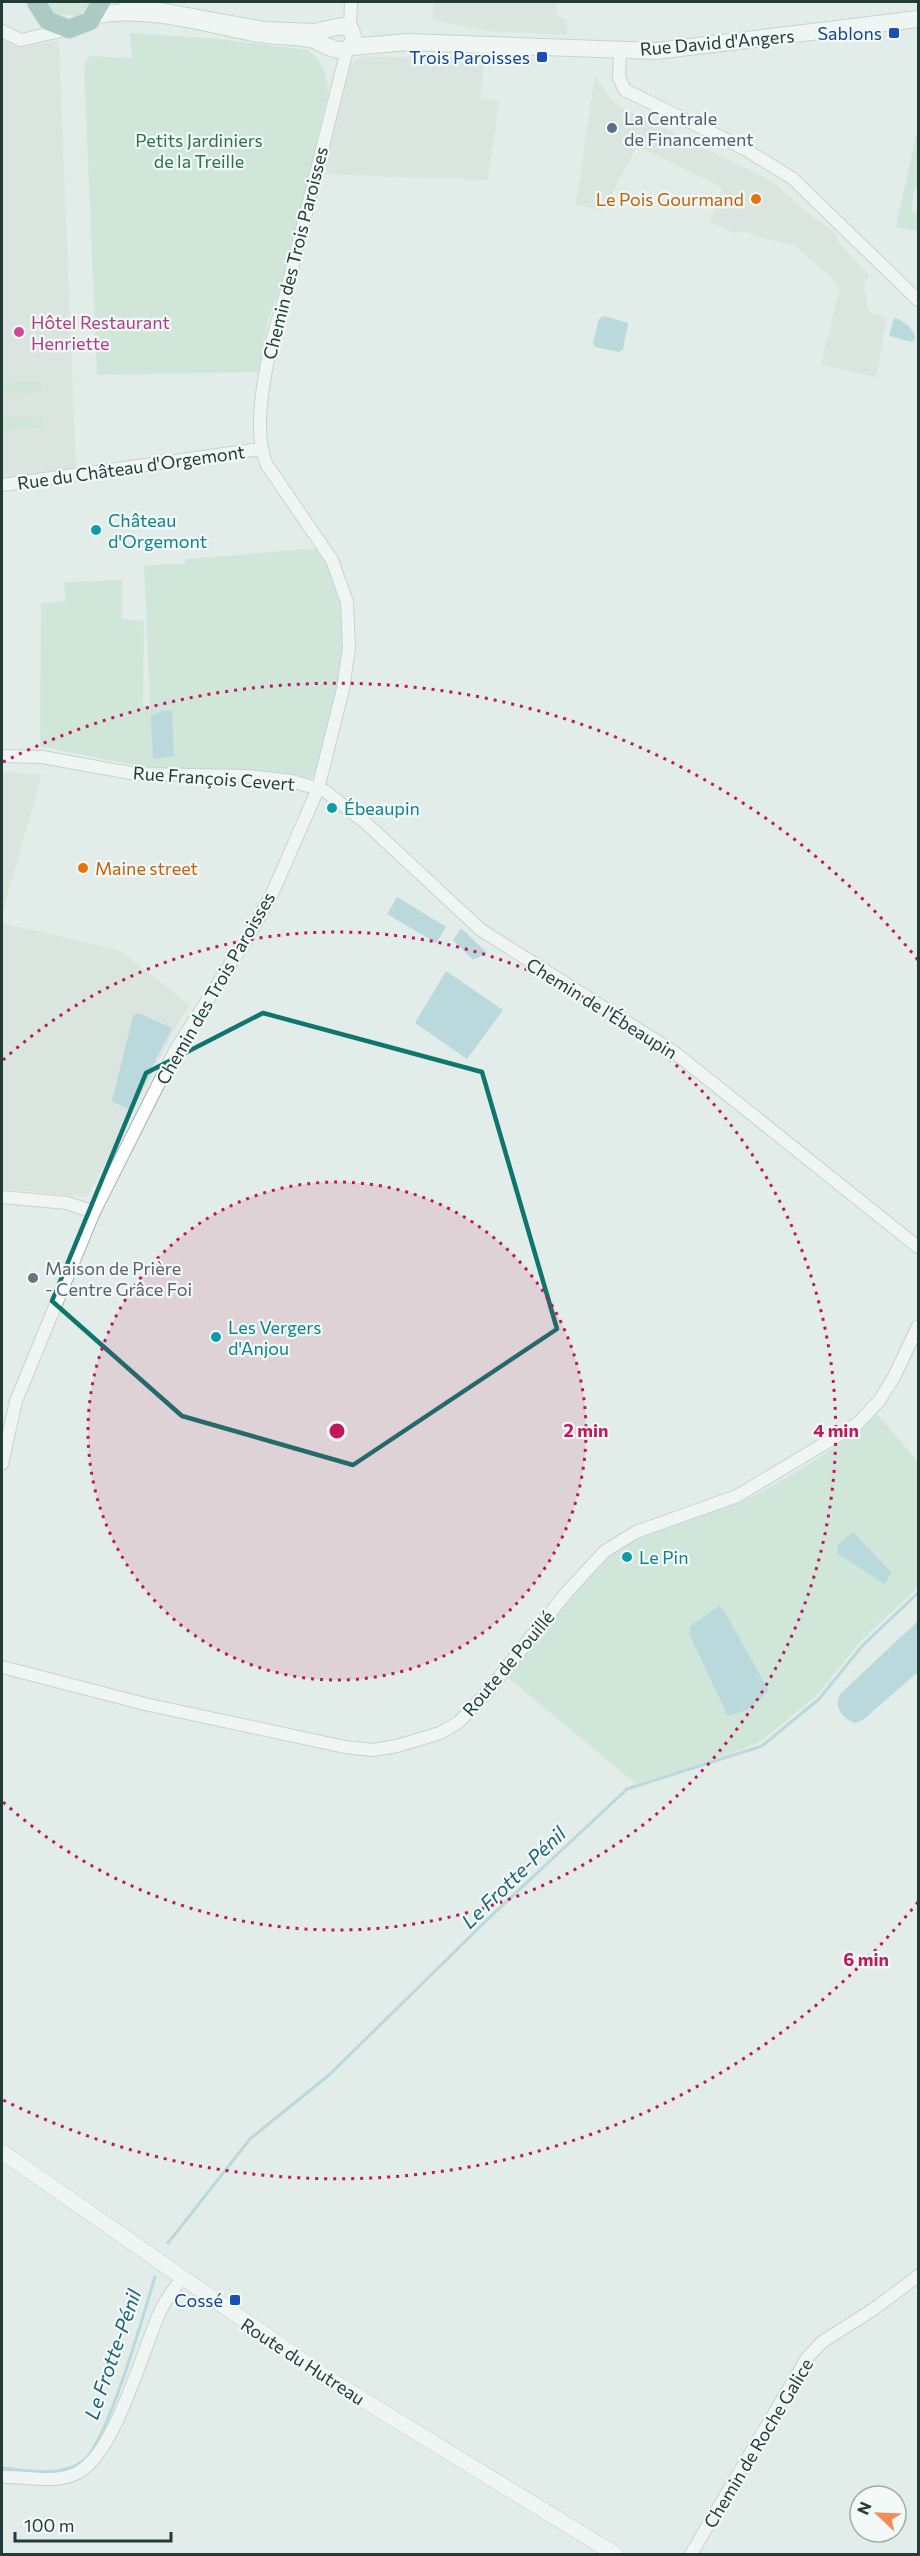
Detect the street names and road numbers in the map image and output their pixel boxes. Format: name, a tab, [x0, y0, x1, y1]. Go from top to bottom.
street label: Rue David d'Angers	[639, 24, 795, 60]
street label: Chemin des Trois Paroisses	[258, 144, 332, 362]
street label: Rue du Château d'Orgemont	[16, 440, 246, 494]
street label: Rue François Cevert	[132, 761, 296, 795]
street label: Chemin des Trois Paroisses	[151, 888, 279, 1088]
street label: Chemin de l'Ébeaupin	[523, 953, 681, 1063]
street label: Route de Pouillé	[458, 1606, 558, 1720]
street label: Route du Hutreau	[237, 2313, 369, 2409]
street label: Chemin de Roche Galice	[699, 2354, 817, 2532]

